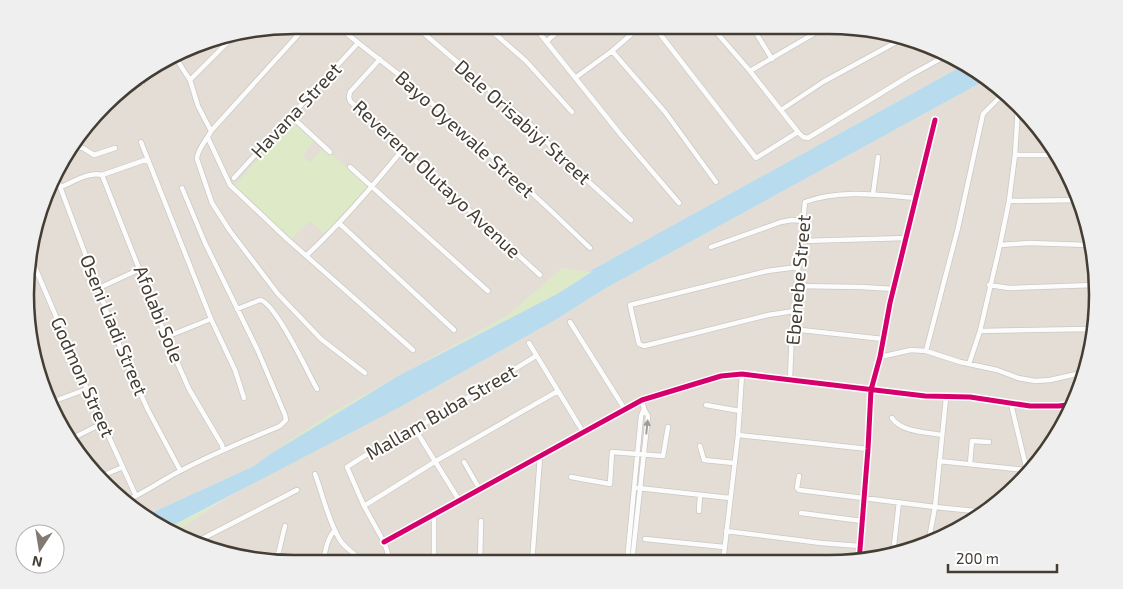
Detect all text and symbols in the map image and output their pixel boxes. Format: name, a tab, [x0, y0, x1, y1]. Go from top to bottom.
street label: Dele Orisabiyi Street	[450, 54, 596, 189]
street label: Havana Street	[246, 57, 346, 162]
street label: Bayo Oyewale Street	[391, 65, 540, 202]
street label: Reverend Olutayo Avenue	[349, 95, 526, 262]
street label: Ebenebe Street	[780, 214, 815, 346]
street label: Oseni Liadi Street	[76, 251, 153, 399]
street label: Afolabi Sole	[130, 262, 189, 366]
street label: Godmon Street	[47, 313, 120, 440]
street label: Mallam Buba Street	[361, 359, 520, 464]
one-way arrow	[643, 419, 651, 435]
north arrow	[15, 524, 65, 574]
scale bar	[948, 542, 1057, 574]
text: 200 m	[956, 549, 999, 567]
text: N	[30, 553, 44, 572]

